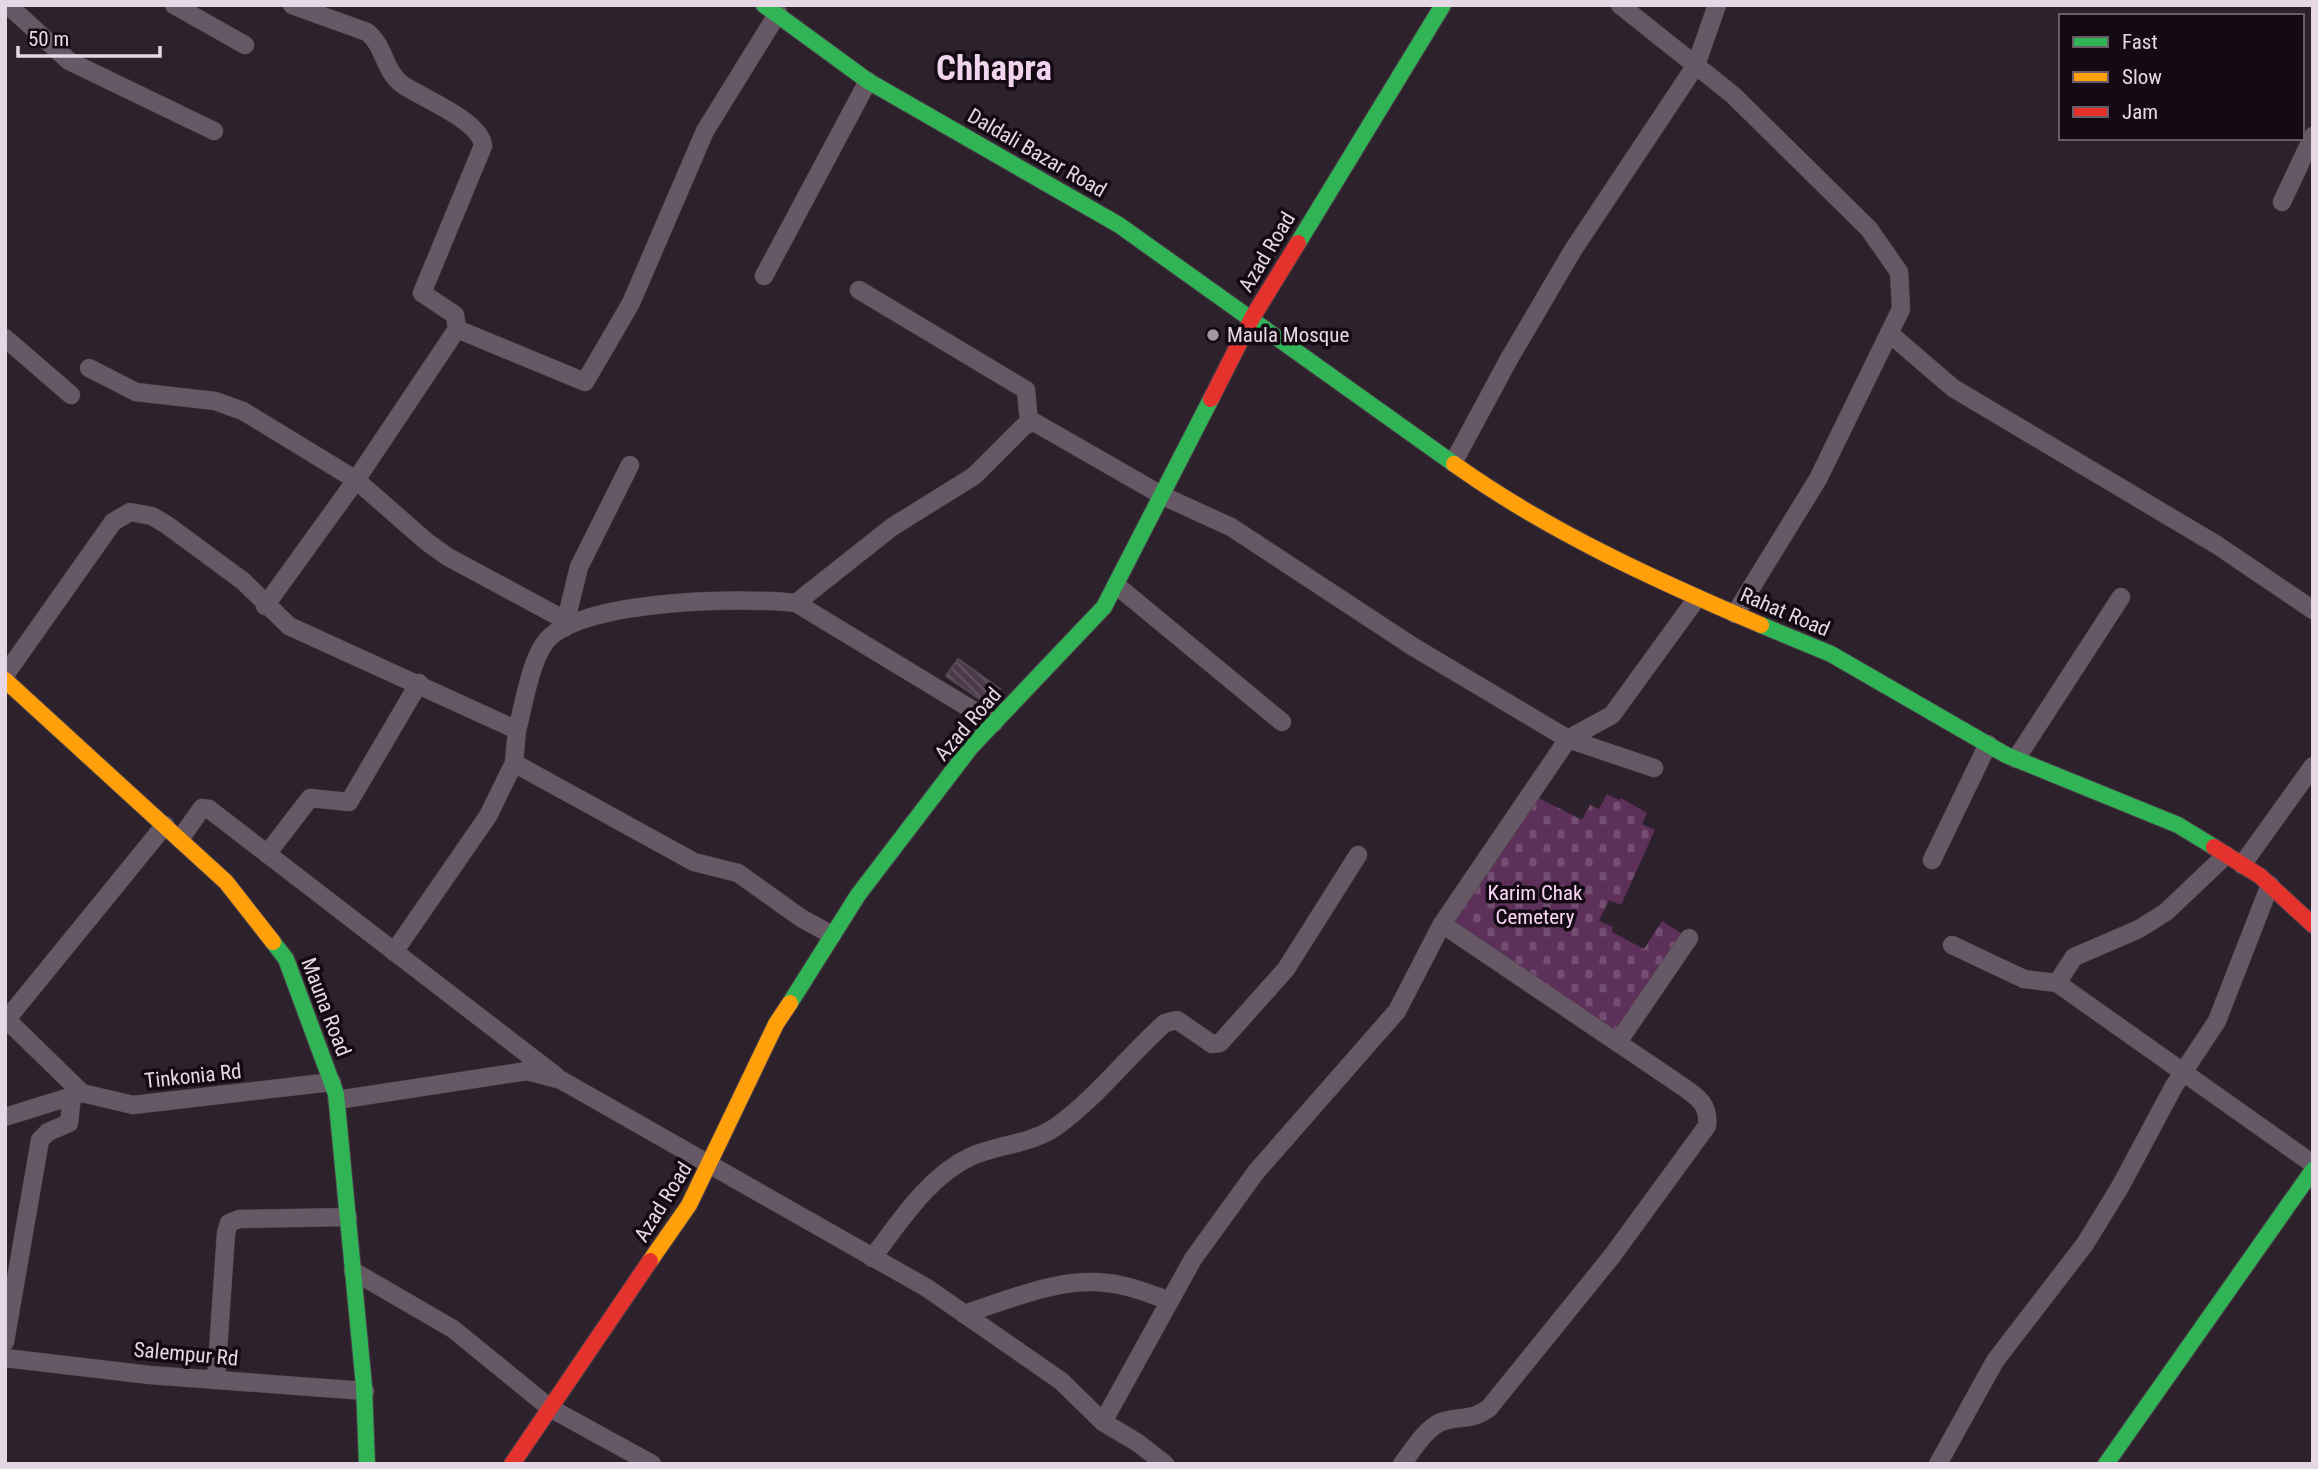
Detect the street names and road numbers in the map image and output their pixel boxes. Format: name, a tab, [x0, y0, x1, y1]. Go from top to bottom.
street label: Daldali Bazar Road	[963, 104, 1111, 202]
street label: Azad Road	[1234, 208, 1300, 296]
street label: Rahat Road	[1737, 582, 1833, 642]
street label: Azad Road	[930, 683, 1006, 765]
street label: Mauna Road	[296, 954, 356, 1060]
street label: Tinkonia Rd	[143, 1059, 243, 1093]
street label: Azad Road	[629, 1158, 697, 1246]
street label: Salempur Rd	[133, 1337, 239, 1371]

